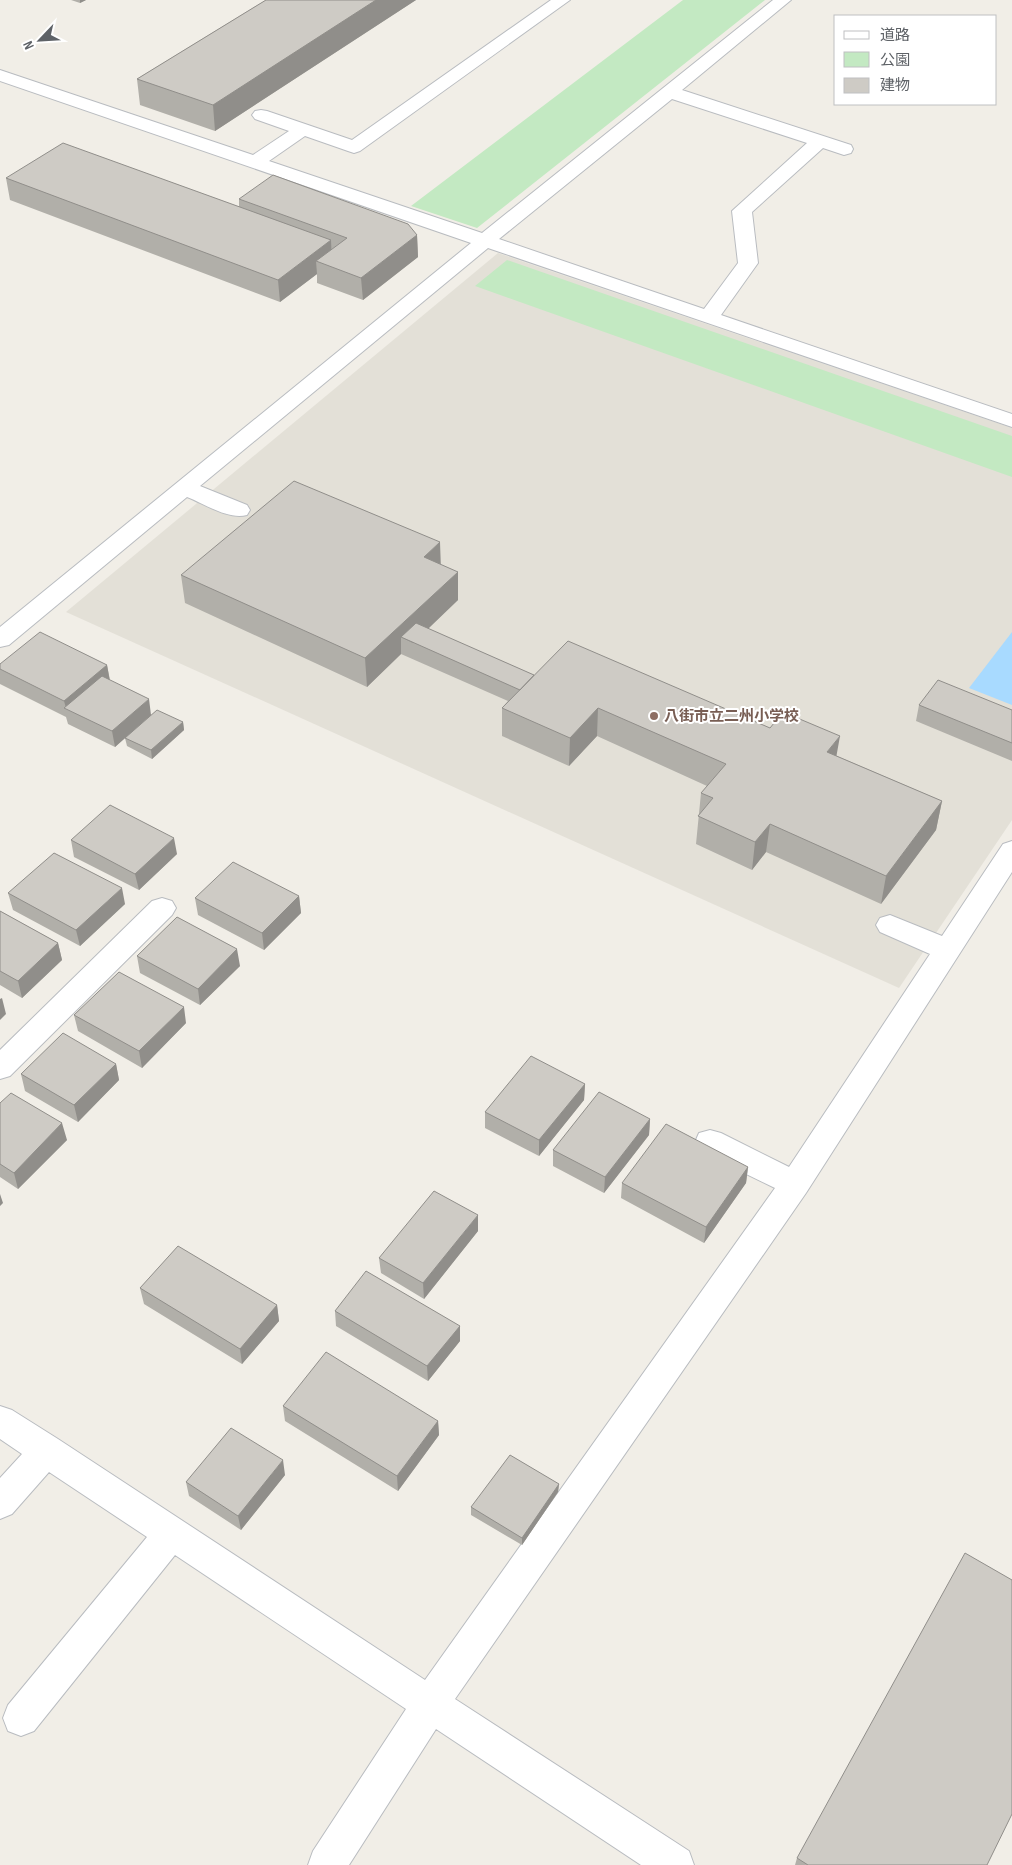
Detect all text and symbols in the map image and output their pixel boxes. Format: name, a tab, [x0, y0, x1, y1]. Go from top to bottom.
north arrow	[15, 15, 65, 65]
legend	[834, 15, 997, 105]
text: 道路	[880, 26, 910, 45]
text: N	[19, 38, 38, 52]
text: 公園	[880, 51, 910, 70]
text: 建物	[880, 76, 910, 95]
place label: 八街市立二州小学校	[664, 707, 799, 726]
marker: 八街市立二州小学校	[648, 710, 660, 722]

